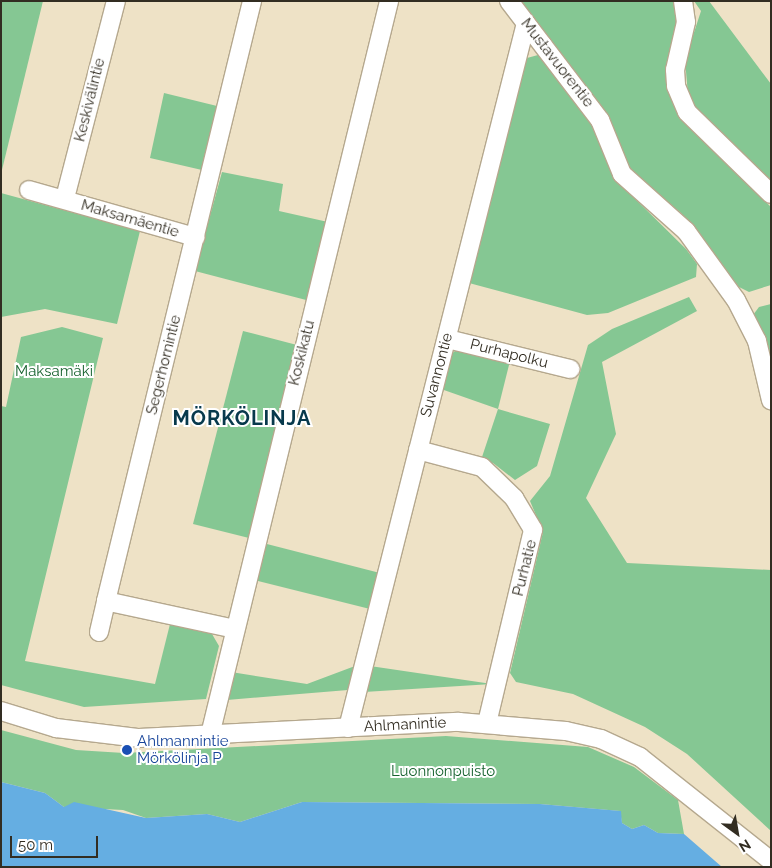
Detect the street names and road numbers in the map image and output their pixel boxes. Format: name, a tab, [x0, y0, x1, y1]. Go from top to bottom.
street label: Mustavuorentie	[517, 15, 597, 111]
street label: Keskivälintie	[71, 56, 109, 144]
street label: Maksamäentie	[79, 196, 181, 242]
street label: Segerhornintie	[143, 313, 185, 417]
street label: Koskikatu	[285, 319, 319, 387]
street label: Suvannontie	[417, 331, 457, 419]
street label: Purhapolku	[468, 336, 550, 372]
street label: Purhatie	[509, 538, 541, 598]
street label: Ahlmanintie	[363, 714, 447, 736]

